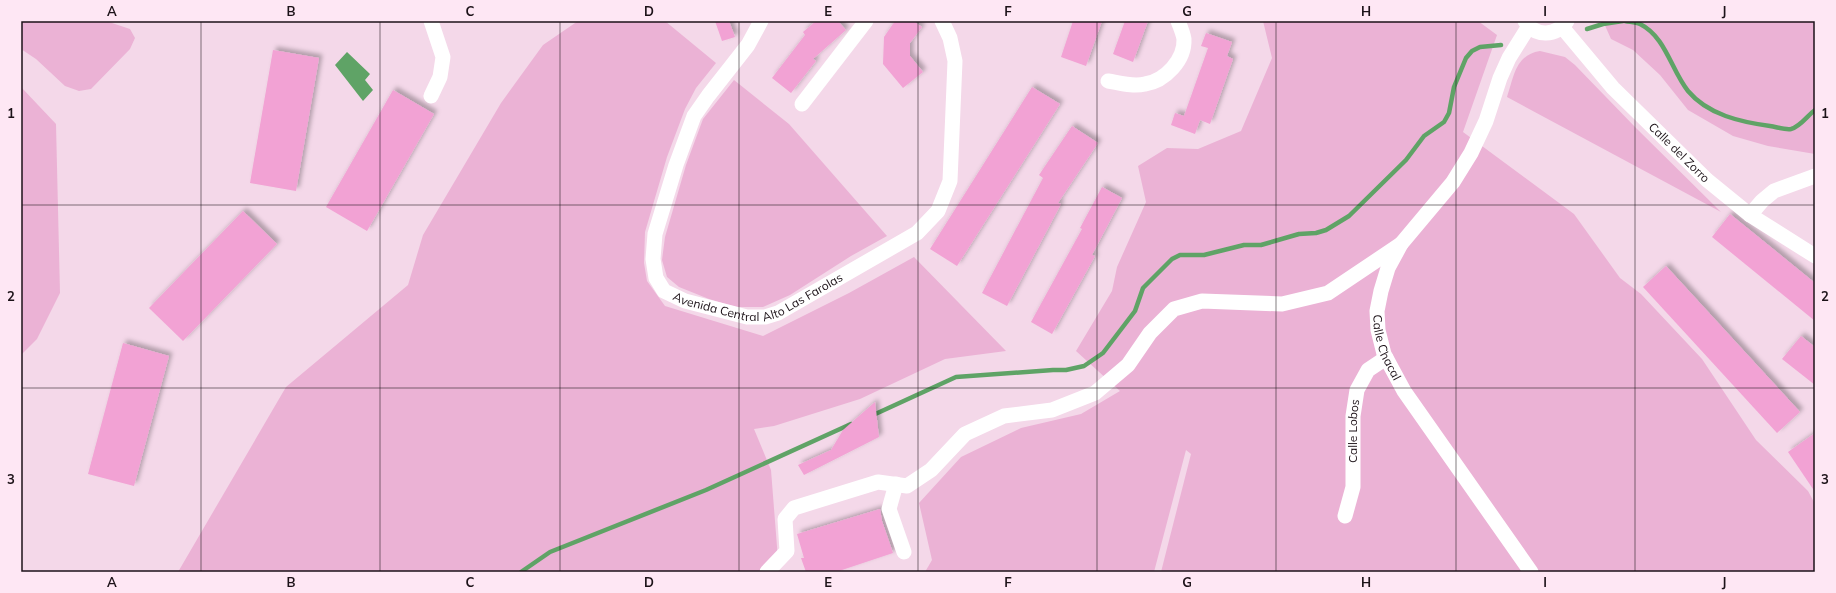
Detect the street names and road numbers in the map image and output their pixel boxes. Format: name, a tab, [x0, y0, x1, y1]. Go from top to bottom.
street label: Calle del Zorro	[1646, 119, 1713, 186]
street label: Avenida Central Alto Las Farolas	[671, 269, 845, 324]
street label: Calle Chacal	[1370, 314, 1405, 383]
street label: Calle Lobos	[1345, 398, 1362, 463]

